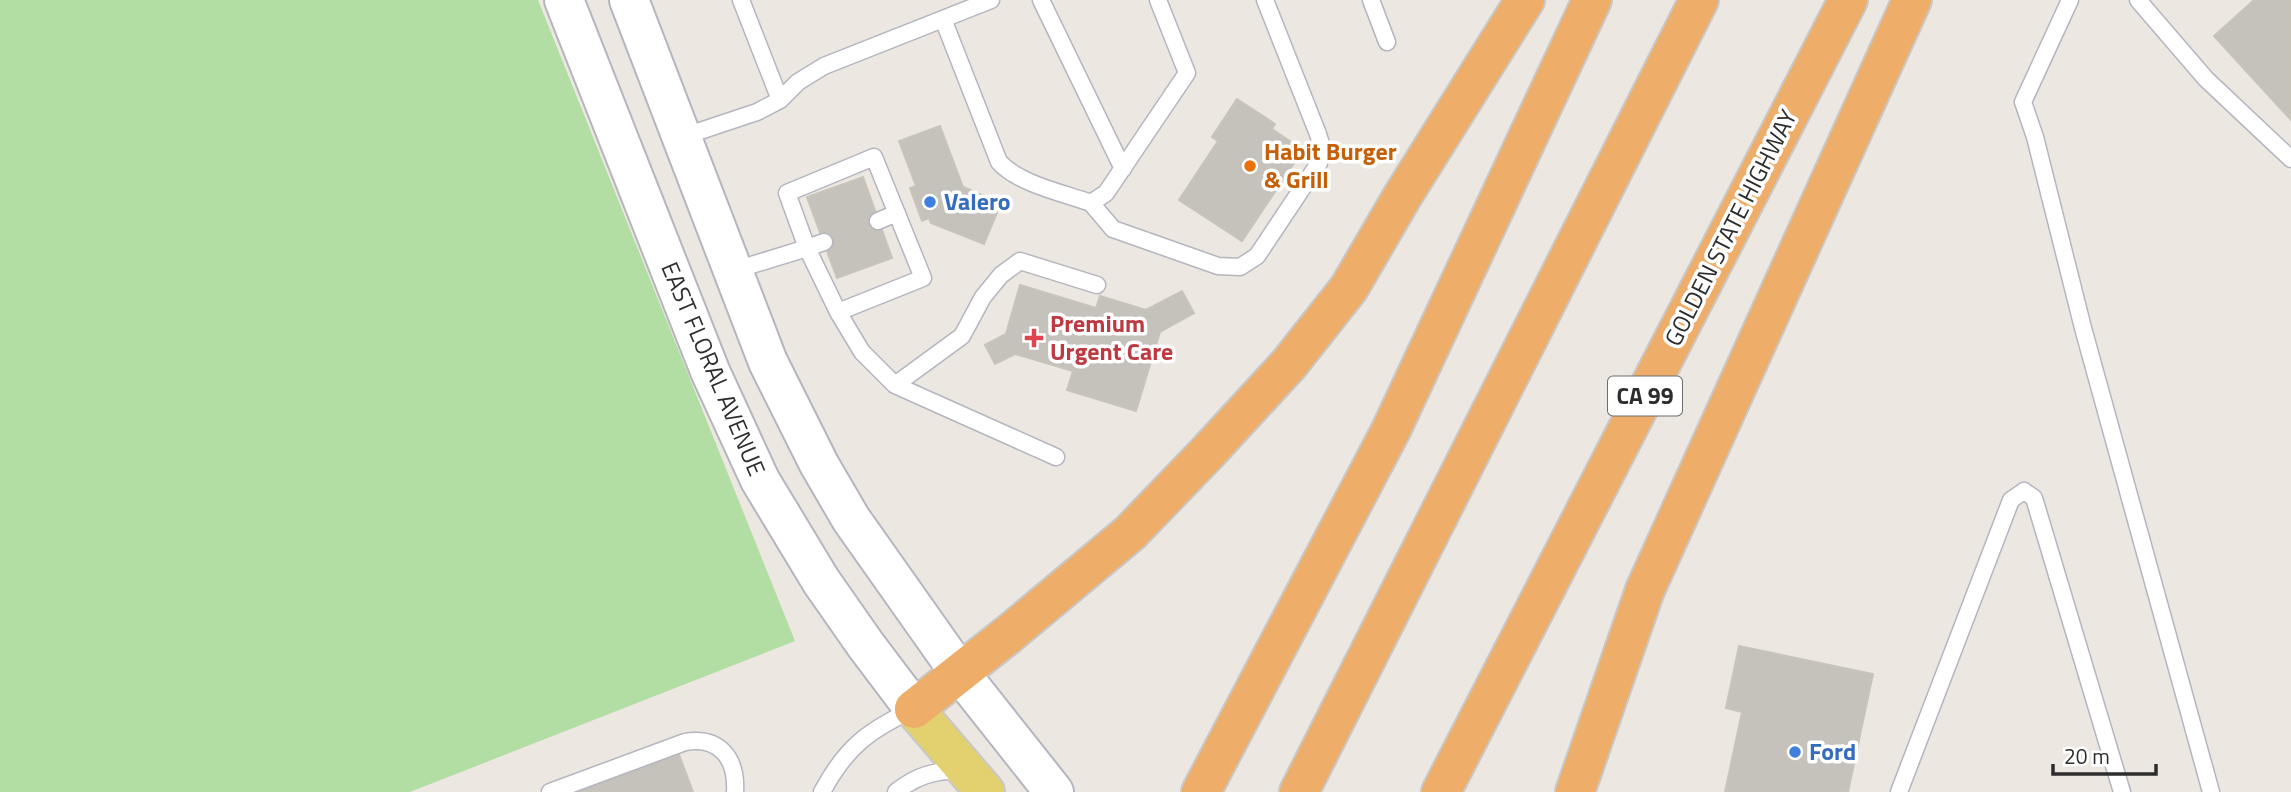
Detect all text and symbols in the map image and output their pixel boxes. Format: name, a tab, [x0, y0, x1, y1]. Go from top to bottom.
street label: GOLDEN STATE HIGHWAY	[1655, 103, 1805, 352]
place label: Habit Burger & Grill	[1264, 133, 1397, 197]
marker: Habit Burger & Grill	[1242, 158, 1258, 174]
place label: Valero	[944, 183, 1011, 219]
marker: Valero	[922, 194, 938, 210]
street label: EAST FLORAL AVENUE	[653, 256, 775, 481]
place label: Premium Urgent Care	[1050, 305, 1173, 369]
marker: Premium Urgent Care	[1024, 328, 1044, 348]
road number: CA 99	[1608, 376, 1682, 416]
scale bar	[2053, 732, 2156, 776]
place label: Ford	[1809, 733, 1856, 769]
text: 20 m	[2064, 740, 2110, 772]
marker: Ford	[1787, 744, 1803, 760]

